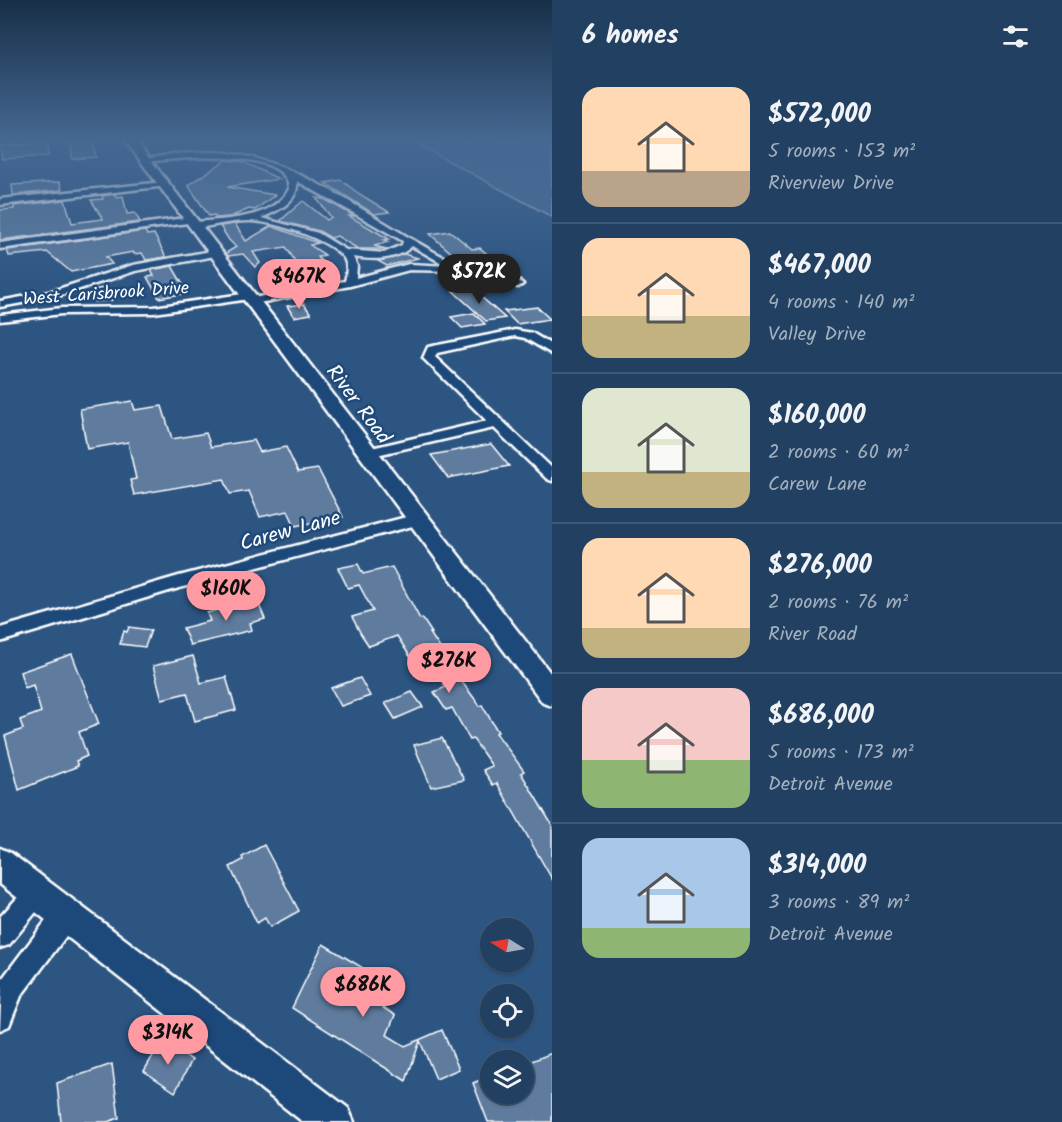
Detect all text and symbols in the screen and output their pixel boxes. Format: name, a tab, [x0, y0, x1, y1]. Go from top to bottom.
text: 6 homes	[582, 15, 679, 57]
icon: filters	[999, 20, 1032, 53]
text: $572,000	[768, 94, 871, 136]
icon: home	[630, 111, 702, 183]
text: 5 rooms · 153 m²	[768, 136, 915, 168]
text: Riverview Drive	[768, 168, 894, 200]
text: $467,000	[768, 245, 871, 287]
pin: $572K	[437, 254, 521, 305]
text: $572K	[451, 257, 507, 289]
pin: $467K	[257, 259, 341, 310]
text: $467K	[271, 262, 327, 294]
icon: home	[630, 262, 702, 334]
street label: West Carisbrook Drive	[22, 274, 190, 315]
text: 4 rooms · 140 m²	[768, 287, 914, 319]
text: Valley Drive	[768, 319, 866, 351]
street label: River Road	[317, 358, 399, 452]
text: $160,000	[768, 395, 866, 437]
icon: home	[630, 412, 702, 484]
text: 2 rooms · 60 m²	[768, 437, 909, 469]
text: Carew Lane	[768, 469, 866, 501]
street label: Carew Lane	[236, 502, 345, 561]
text: $276,000	[768, 545, 872, 587]
icon: home	[630, 562, 702, 634]
pin: $160K	[184, 571, 268, 622]
text: $160K	[200, 574, 252, 606]
text: 2 rooms · 76 m²	[768, 587, 908, 619]
text: River Road	[768, 619, 857, 651]
pin: $276K	[407, 643, 491, 694]
text: $276K	[421, 646, 477, 678]
text: $686,000	[768, 695, 874, 737]
icon: home	[630, 712, 702, 784]
text: 5 rooms · 173 m²	[768, 737, 914, 769]
text: Detroit Avenue	[768, 769, 893, 801]
text: $314,000	[768, 845, 866, 887]
icon: home	[630, 862, 702, 934]
text: 3 rooms · 89 m²	[768, 887, 909, 919]
north arrow	[480, 918, 534, 972]
map controls	[480, 918, 534, 1104]
text: Detroit Avenue	[768, 919, 893, 951]
pin: $686K	[321, 967, 405, 1018]
text: $686K	[334, 970, 392, 1002]
button: locate	[480, 984, 534, 1038]
pin: $314K	[126, 1015, 210, 1066]
text: $314K	[142, 1018, 194, 1050]
button: layers	[480, 1050, 534, 1104]

